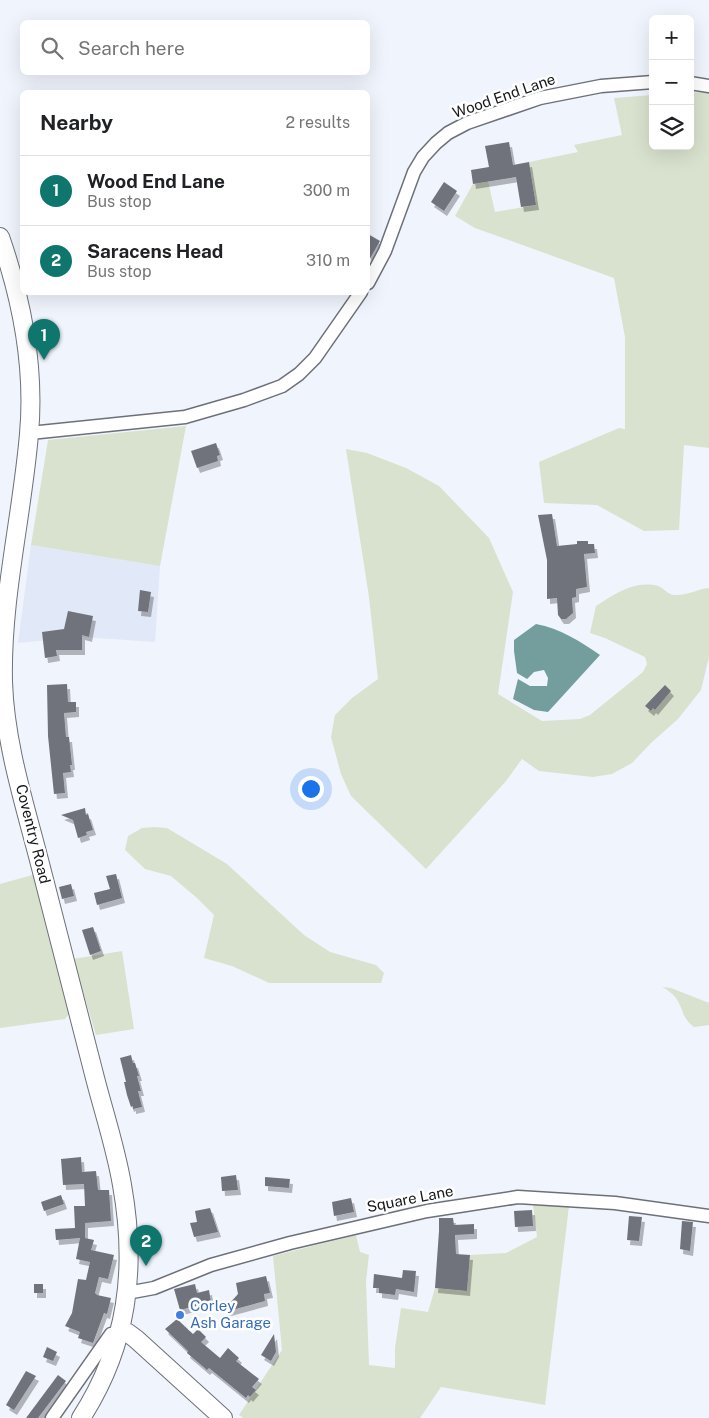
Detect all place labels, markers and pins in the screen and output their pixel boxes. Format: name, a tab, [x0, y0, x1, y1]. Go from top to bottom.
pin: 1	[28, 319, 60, 360]
pin: 2	[130, 1225, 162, 1266]
place label: Corley Ash Garage	[190, 1297, 271, 1331]
marker: Corley Ash Garage	[174, 1309, 186, 1321]

